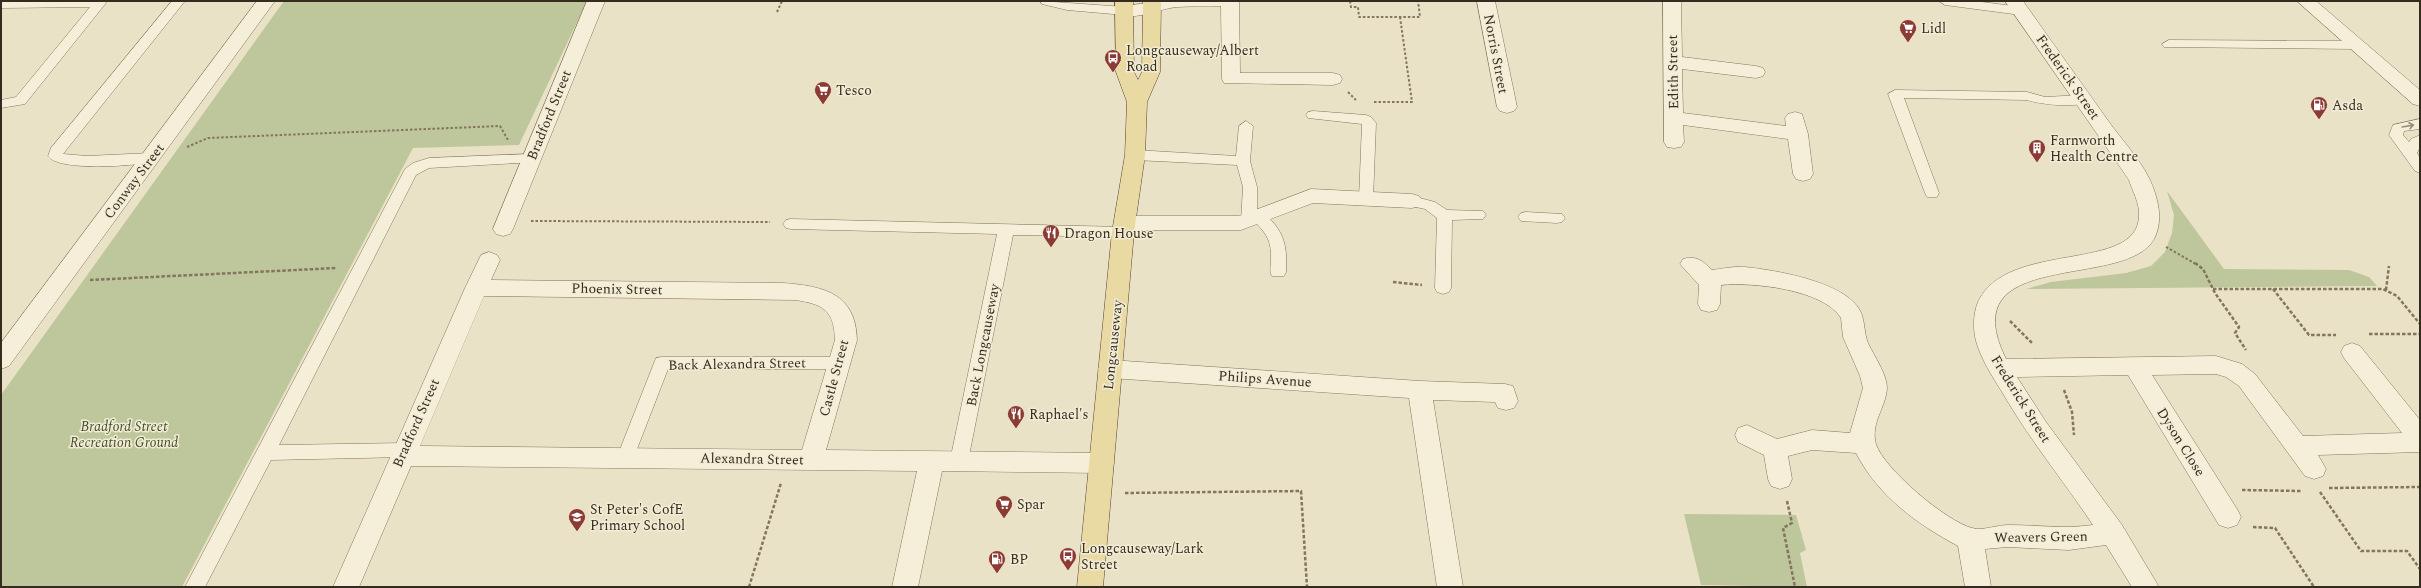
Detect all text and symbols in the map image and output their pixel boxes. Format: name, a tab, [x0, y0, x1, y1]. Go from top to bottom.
street label: Norris Street	[1478, 12, 1514, 96]
supermarket icon: Lidl	[1898, 18, 1918, 43]
place label: Lidl	[1921, 18, 1946, 39]
street label: Frederick Street	[2031, 30, 2105, 124]
street label: Edith Street	[1662, 34, 1684, 110]
place label: Longcauseway/Albert Road	[1126, 40, 1259, 77]
bus stop icon: Longcauseway/Albert Road	[1103, 48, 1123, 73]
street label: Bradford Street	[521, 67, 577, 163]
supermarket icon: Tesco	[813, 80, 833, 105]
place label: Tesco	[836, 80, 872, 101]
fuel station icon: Asda	[2309, 95, 2329, 120]
place label: Asda	[2332, 95, 2363, 116]
one-way arrow	[2401, 122, 2414, 130]
place label: Farnworth Health Centre	[2050, 130, 2138, 167]
building icon: Farnworth Health Centre	[2027, 138, 2047, 163]
street label: Conway Street	[99, 139, 169, 223]
restaurant icon: Dragon House	[1041, 223, 1061, 248]
place label: Dragon House	[1064, 223, 1154, 244]
street label: Phoenix Street	[571, 278, 663, 300]
street label: Back Longcauseway	[961, 281, 1005, 408]
street label: Longcauseway	[1098, 298, 1128, 391]
street label: Castle Street	[814, 337, 854, 419]
street label: Frederick Street	[1986, 351, 2056, 447]
street label: Back Alexandra Street	[668, 352, 806, 376]
street label: Philips Avenue	[1218, 365, 1313, 393]
street label: Bradford Street	[387, 375, 445, 471]
street label: Dyson Close	[2151, 403, 2211, 481]
restaurant icon: Raphael's	[1006, 404, 1026, 429]
place label: Raphael's	[1029, 404, 1089, 425]
park label: Bradford Street Recreation Ground	[70, 416, 178, 453]
street label: Alexandra Street	[700, 448, 804, 470]
supermarket icon: Spar	[994, 494, 1014, 519]
place label: Spar	[1017, 494, 1045, 515]
place label: St Peter's CofE Primary School	[590, 499, 685, 536]
school or university icon: St Peter's CofE Primary School	[567, 507, 587, 532]
street label: Weavers Green	[1994, 526, 2088, 548]
place label: Longcauseway/Lark Street	[1081, 538, 1204, 575]
bus stop icon: Longcauseway/Lark Street	[1058, 546, 1078, 571]
fuel station icon: BP	[987, 549, 1007, 574]
place label: BP	[1010, 549, 1028, 570]

